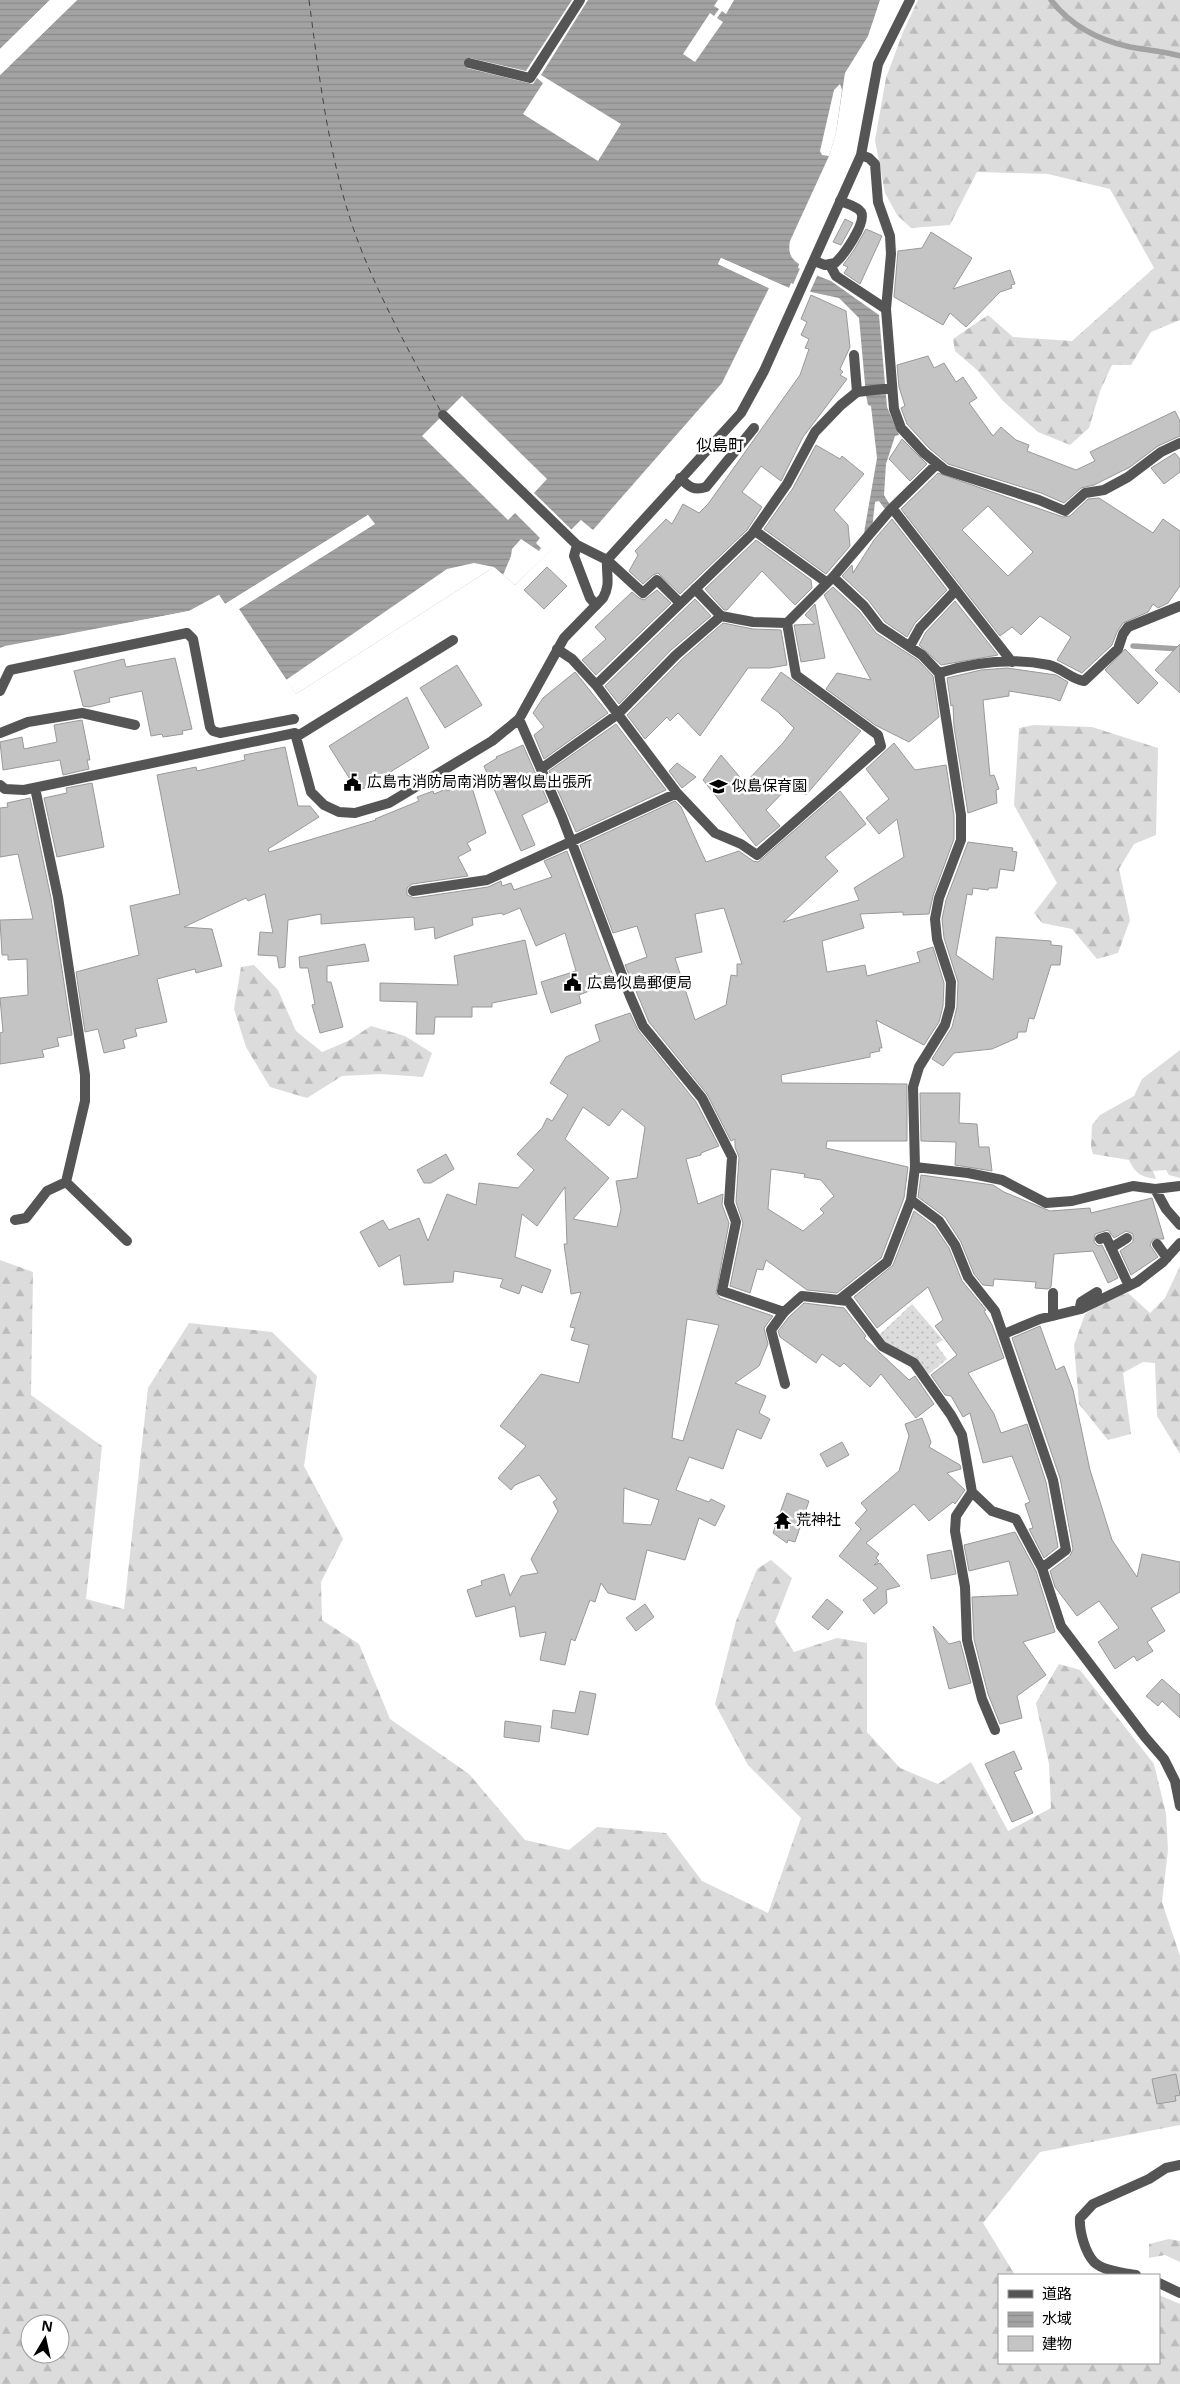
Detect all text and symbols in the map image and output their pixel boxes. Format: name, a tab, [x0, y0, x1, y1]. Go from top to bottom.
district label: 似島町	[696, 434, 744, 456]
place label: 広島市消防局南消防署似島出張所	[367, 771, 592, 791]
public building icon: 広島市消防局南消防署似島出張所	[343, 772, 363, 792]
place label: 似島保育園	[732, 775, 807, 795]
school or university icon: 似島保育園	[708, 776, 728, 796]
place label: 広島似島郵便局	[587, 972, 692, 992]
public building icon: 広島似島郵便局	[563, 973, 583, 993]
place label: 荒神社	[796, 1509, 841, 1529]
temple icon: 荒神社	[772, 1510, 792, 1530]
legend	[998, 2274, 1160, 2364]
text: 道路	[1042, 2283, 1072, 2303]
text: 水域	[1042, 2308, 1072, 2328]
north arrow	[20, 2314, 70, 2364]
text: N	[40, 2315, 54, 2336]
text: 建物	[1042, 2333, 1072, 2353]

